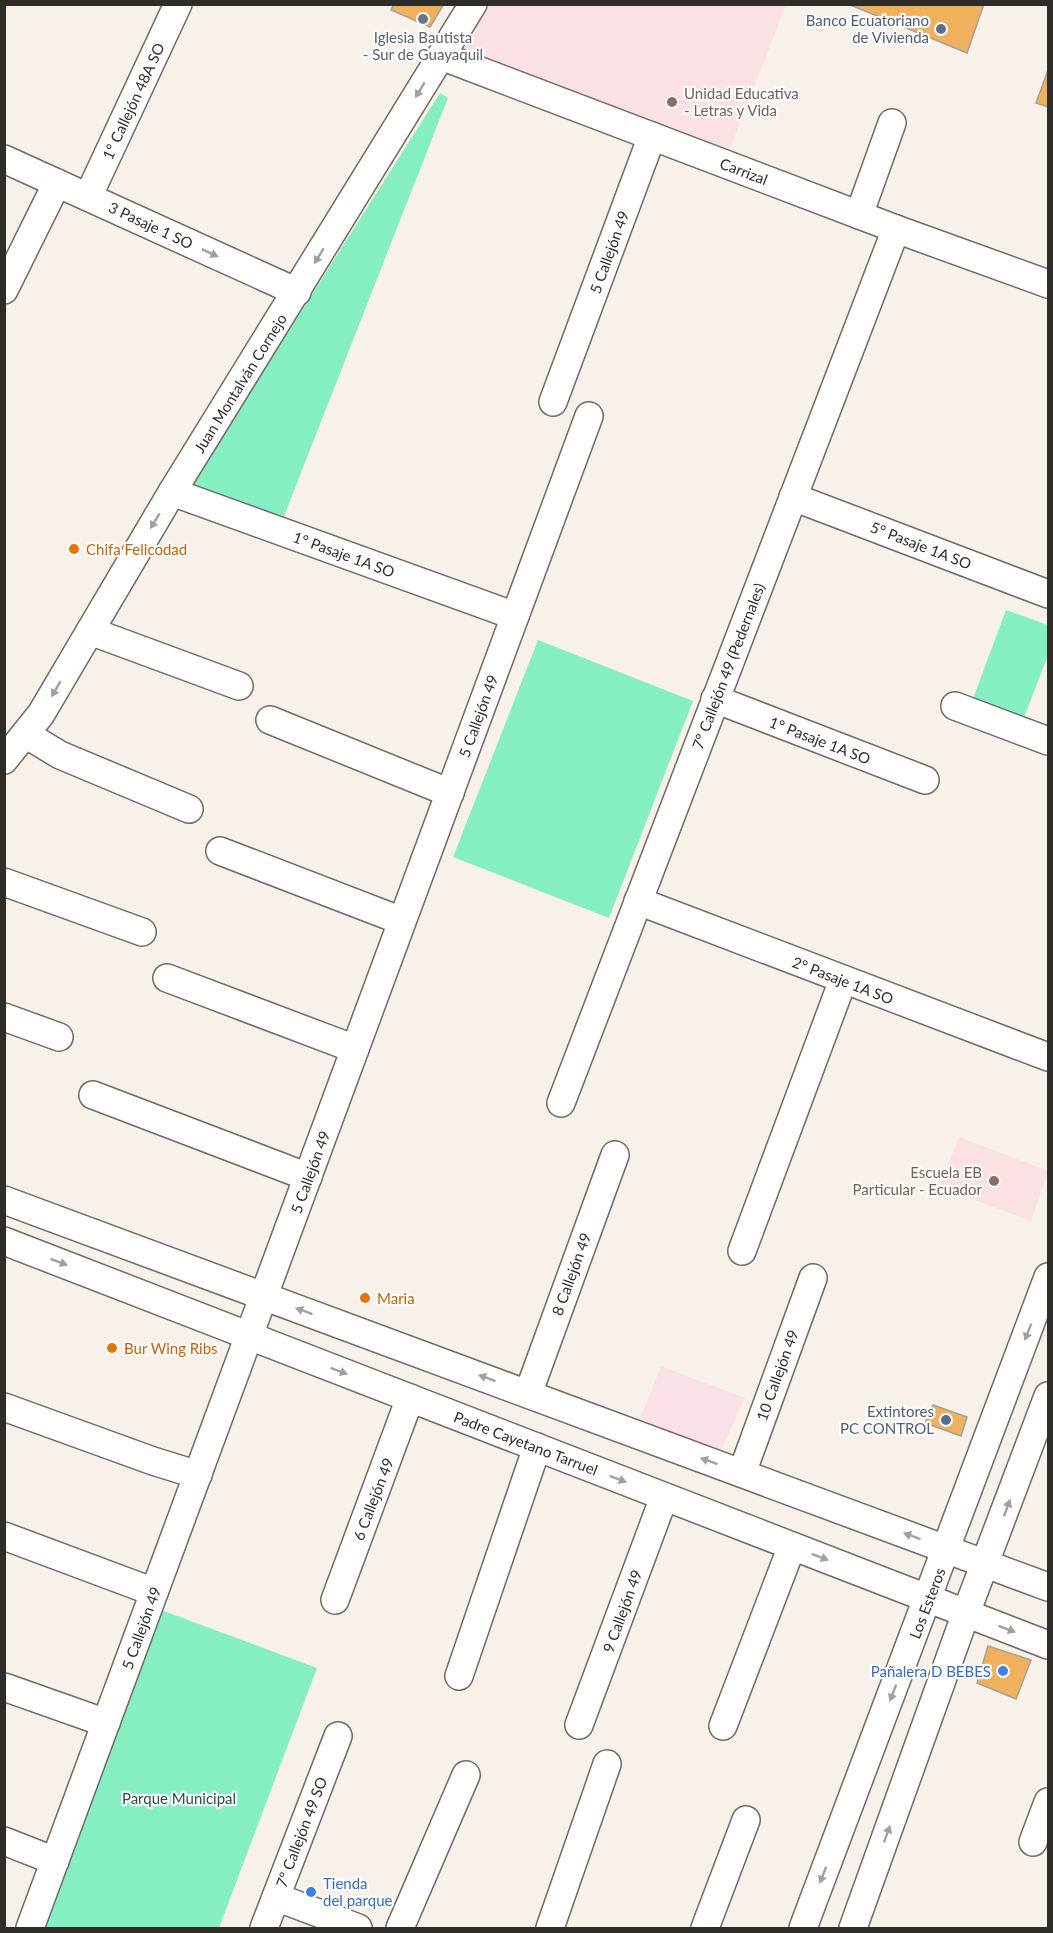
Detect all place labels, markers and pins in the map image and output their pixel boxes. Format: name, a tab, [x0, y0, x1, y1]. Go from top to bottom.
place label: Banco Ecuatoriano de Vivienda	[806, 11, 929, 46]
marker: Iglesia Bautista - Sur de Guayaquil	[416, 12, 430, 26]
marker: Banco Ecuatoriano de Vivienda	[934, 22, 948, 36]
place label: Iglesia Bautista - Sur de Guayaquil	[363, 28, 483, 63]
place label: Unidad Educativa - Letras y Vida	[684, 84, 799, 119]
marker: Unidad Educativa - Letras y Vida	[665, 95, 679, 109]
place label: Chifa Felicodad	[86, 540, 187, 558]
marker: Chifa Felicodad	[67, 542, 81, 556]
place label: Escuela EB Particular - Ecuador	[853, 1163, 983, 1198]
marker: Escuela EB Particular - Ecuador	[987, 1174, 1001, 1188]
place label: Maria	[377, 1289, 415, 1307]
marker: Maria	[358, 1291, 372, 1305]
place label: Bur Wing Ribs	[124, 1339, 218, 1357]
marker: Bur Wing Ribs	[105, 1341, 119, 1355]
place label: Extintores PC CONTROL	[840, 1402, 934, 1437]
marker: Extintores PC CONTROL	[939, 1413, 953, 1427]
place label: Pañalera D BEBES	[871, 1662, 991, 1680]
marker: Pañalera D BEBES	[996, 1664, 1010, 1678]
place label: Tienda del parque	[323, 1874, 392, 1909]
marker: Tienda del parque	[304, 1885, 318, 1899]

